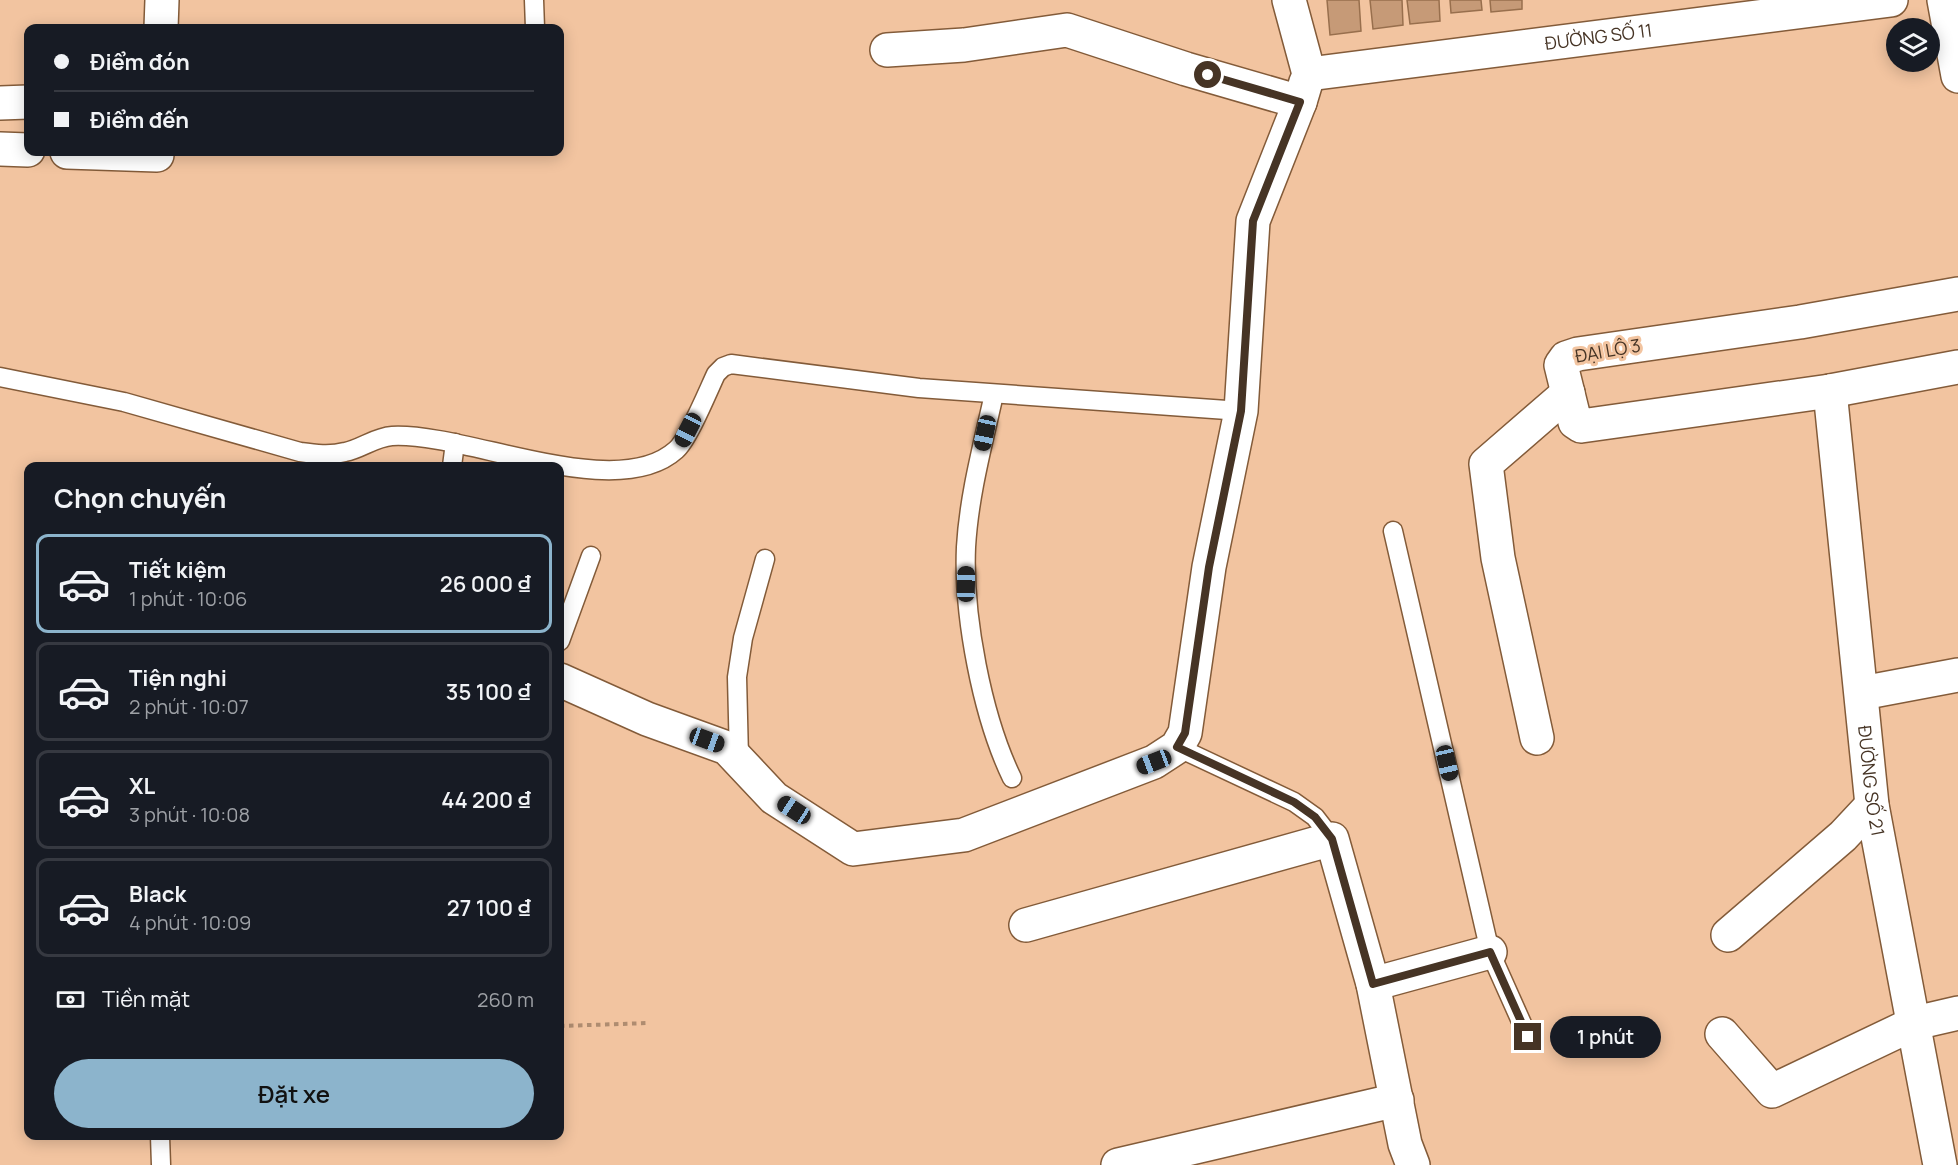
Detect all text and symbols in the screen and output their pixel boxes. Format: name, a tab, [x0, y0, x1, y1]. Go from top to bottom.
street label: ĐƯỜNG SỐ 11	[1543, 17, 1654, 55]
map controls	[1886, 18, 1940, 72]
button: layers	[1886, 18, 1940, 72]
text: Điểm đón	[90, 47, 190, 77]
route start	[1194, 61, 1221, 88]
text: Điểm đến	[90, 105, 189, 135]
street label: ĐẠI LỘ 3	[1573, 332, 1643, 368]
car	[672, 410, 704, 450]
car	[972, 414, 998, 452]
text: Chọn chuyến	[54, 479, 226, 516]
text: Tiết kiệm	[129, 555, 226, 585]
icon: car	[57, 557, 111, 611]
car	[957, 566, 975, 602]
text: 26 000 ₫	[440, 569, 531, 599]
text: 1 phút · 10:06	[129, 585, 248, 612]
text: Tiện nghi	[129, 663, 227, 693]
icon: car	[57, 665, 111, 719]
text: 35 100 ₫	[446, 677, 531, 707]
text: 2 phút · 10:07	[129, 693, 249, 720]
street label: ĐƯỜNG SỐ 21	[1853, 724, 1891, 838]
car	[687, 725, 727, 755]
car	[1434, 743, 1460, 783]
car	[1134, 747, 1174, 777]
text: XL	[129, 771, 155, 801]
icon: car	[57, 773, 111, 827]
text: 44 200 ₫	[441, 785, 531, 815]
car	[774, 793, 814, 827]
text: 3 phút · 10:08	[129, 801, 250, 828]
text: Black	[129, 879, 186, 909]
icon: car	[57, 881, 111, 935]
text: 27 100 ₫	[447, 893, 531, 923]
text: 4 phút · 10:09	[129, 909, 252, 936]
icon: cash	[54, 983, 87, 1016]
text: Tiền mặt	[102, 984, 190, 1014]
text: 260 m	[477, 986, 534, 1013]
callout: 1 phút	[1549, 1016, 1660, 1058]
route end	[1514, 1023, 1541, 1050]
text: 1 phút	[1577, 1023, 1634, 1050]
button: Đặt xe	[54, 1059, 534, 1128]

